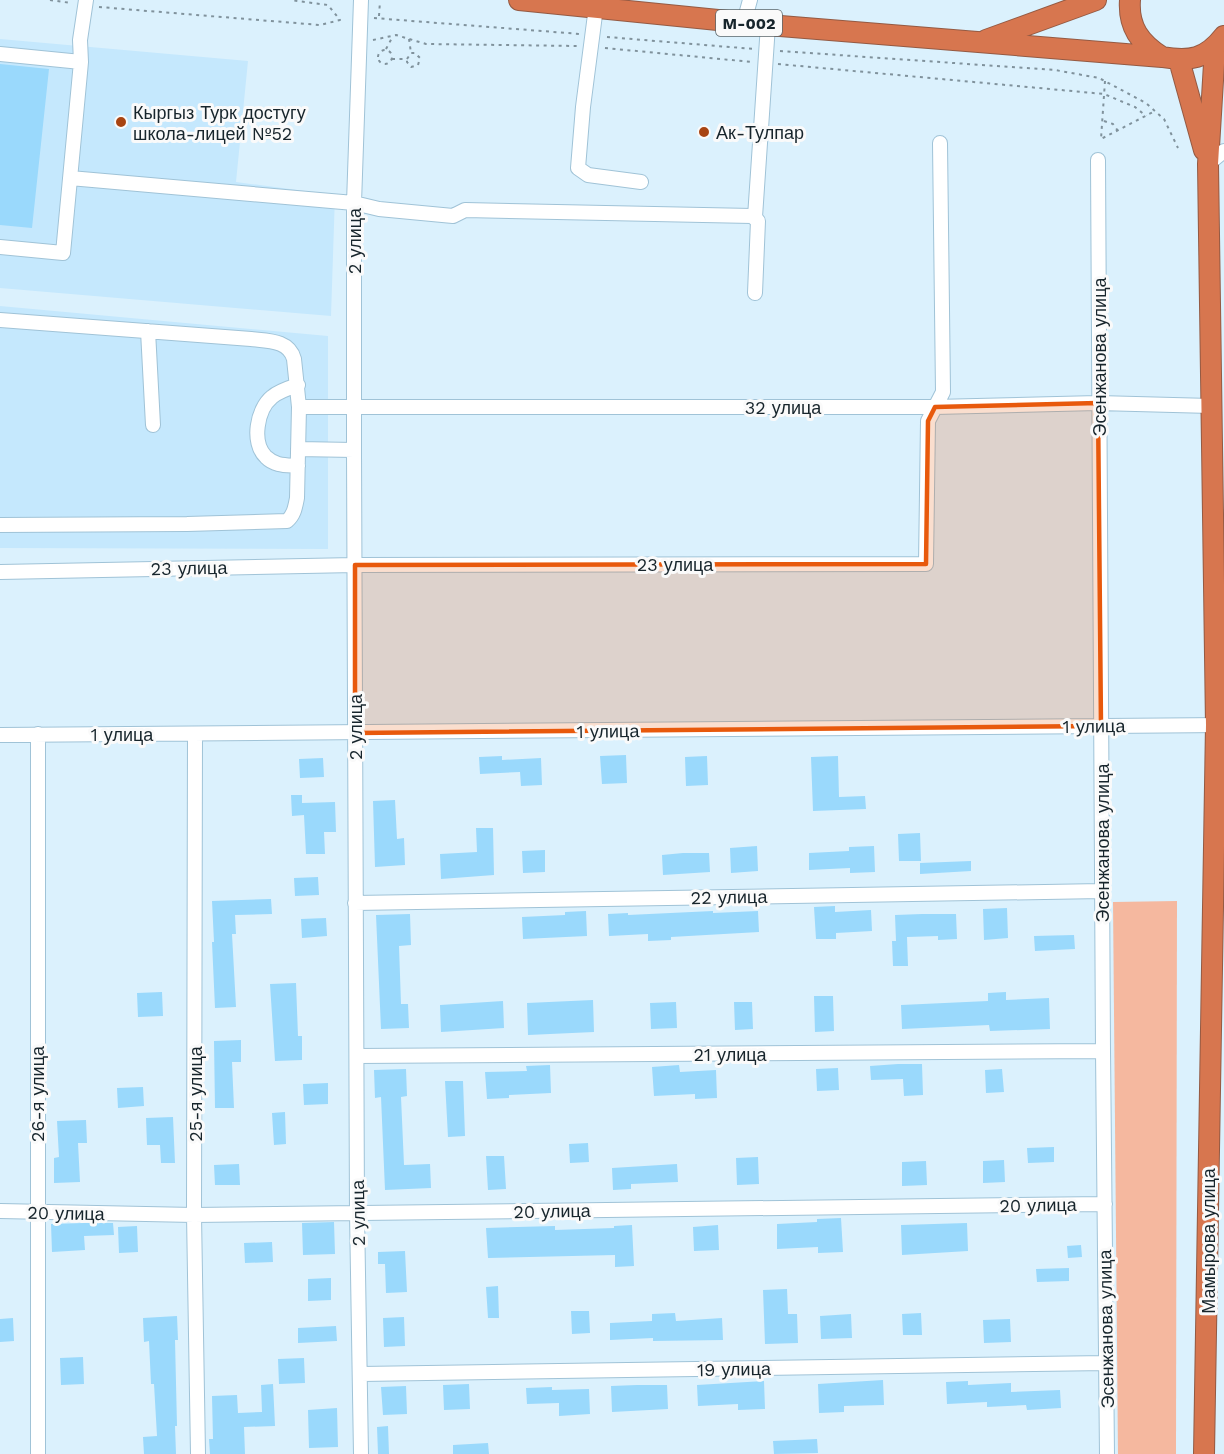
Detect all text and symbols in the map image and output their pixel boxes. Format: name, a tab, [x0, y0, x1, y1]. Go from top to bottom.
road number: M-002	[716, 10, 782, 36]
place label: Кыргыз Турк достугу школа-лицей №52	[133, 102, 306, 144]
marker: Кыргыз Турк достугу школа-лицей №52	[114, 115, 128, 129]
place label: Ак-Тулпар	[716, 122, 804, 143]
marker: Ак-Тулпар	[697, 125, 711, 139]
street label: 2 улица	[344, 207, 365, 274]
street label: Эсенжанова улица	[1089, 277, 1110, 436]
street label: 32 улица	[745, 397, 822, 418]
street label: 23 улица	[637, 554, 714, 575]
street label: 23 улица	[151, 557, 228, 579]
street label: 2 улица	[345, 693, 366, 760]
street label: 1 улица	[1063, 715, 1126, 737]
street label: 1 улица	[577, 720, 640, 742]
street label: 1 улица	[91, 724, 154, 745]
street label: Эсенжанова улица	[1092, 763, 1113, 922]
street label: 22 улица	[691, 886, 768, 908]
street label: 21 улица	[693, 1044, 768, 1065]
street label: 26-я улица	[27, 1045, 48, 1142]
street label: 25-я улица	[185, 1045, 206, 1142]
street label: Мамырова улица	[1198, 1167, 1219, 1314]
street label: 2 улица	[347, 1179, 369, 1246]
street label: 20 улица	[999, 1194, 1078, 1216]
street label: 20 улица	[513, 1200, 592, 1222]
street label: 20 улица	[27, 1202, 106, 1224]
street label: Эсенжанова улица	[1094, 1248, 1118, 1409]
street label: 19 улица	[697, 1358, 772, 1380]

